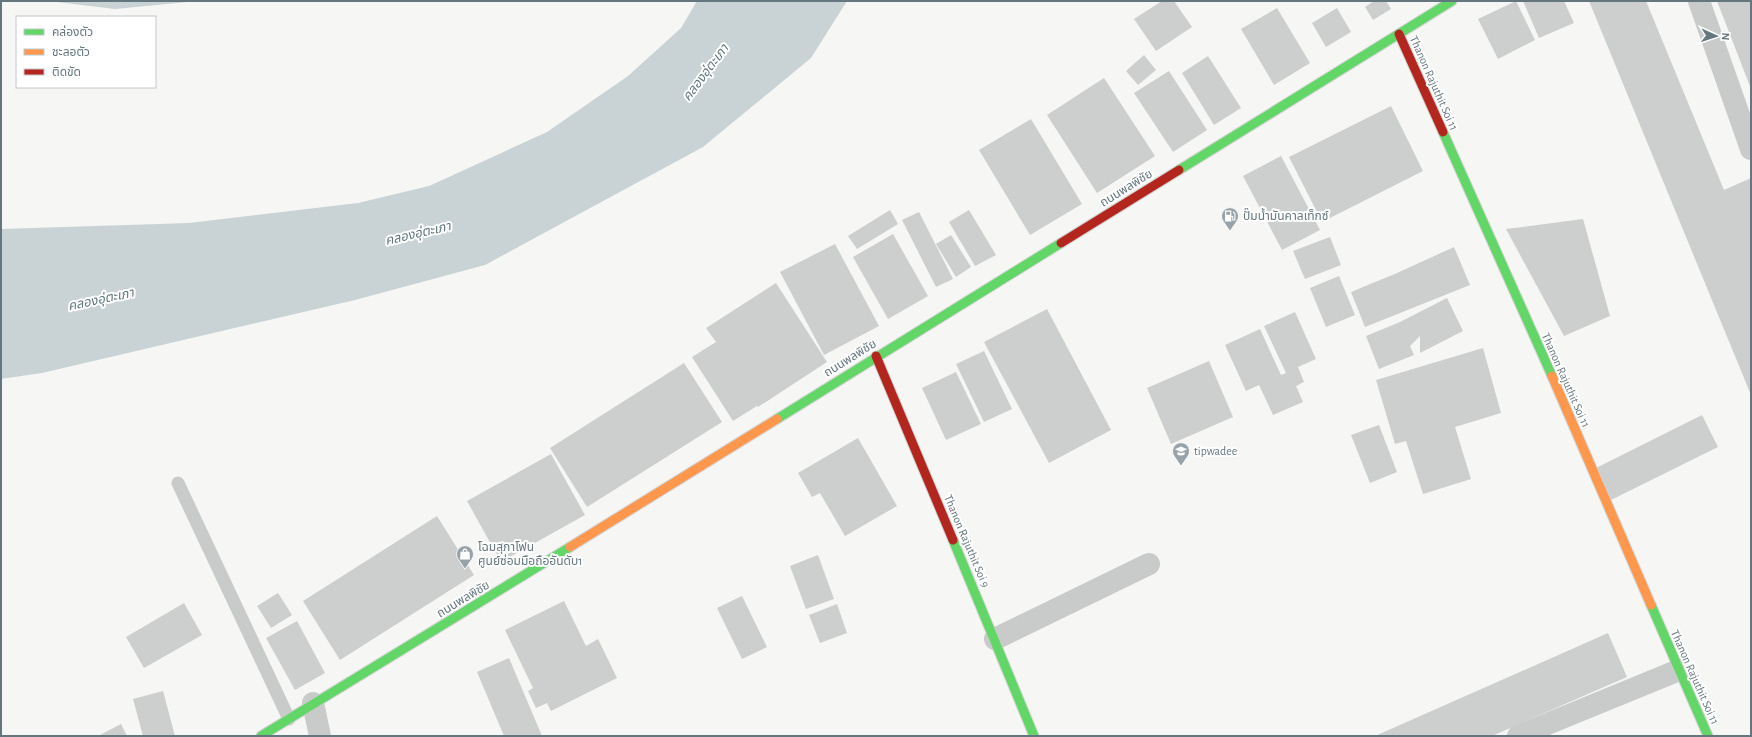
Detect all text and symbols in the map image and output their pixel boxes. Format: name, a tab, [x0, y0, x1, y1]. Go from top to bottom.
legend	[16, 16, 156, 88]
north arrow	[1696, 16, 1736, 56]
text: คล่องตัว	[52, 25, 93, 38]
text: N	[1720, 32, 1731, 41]
street label: Thanon Rajuthit Soi 11	[1407, 34, 1460, 132]
water label: คลองอุ่ตะเภา	[680, 41, 733, 104]
text: ชะลอตัว	[52, 46, 90, 58]
text: ติดขัด	[52, 66, 81, 78]
street label: ถนนพลพิชัย	[1098, 167, 1154, 209]
fuel station icon: ปั๊มน้ำมันคาลเท็กซ์	[1220, 206, 1240, 231]
place label: ปั๊มน้ำมันคาลเท็กซ์	[1243, 207, 1329, 222]
water label: คลองอุ่ตะเภา	[384, 219, 453, 249]
water label: คลองอุ่ตะเภา	[67, 286, 136, 314]
street label: Thanon Rajuthit Soi 11	[1539, 331, 1592, 429]
street label: ถนนพลพิชัย	[822, 337, 878, 379]
school or university icon: tipwadee	[1171, 441, 1191, 466]
place label: tipwadee	[1194, 445, 1237, 457]
street label: Thanon Rajuthit Soi 9	[941, 493, 992, 590]
place label: โฉมสุภาโฟน ศูนย์ซ่อมมือถืออันดับ1	[478, 541, 582, 568]
shop icon: โฉมสุภาโฟน ศูนย์ซ่อมมือถืออันดับ1	[455, 544, 475, 569]
street label: ถนนพลพิชัย	[435, 579, 491, 619]
street label: Thanon Rajuthit Soi 11	[1668, 628, 1721, 726]

